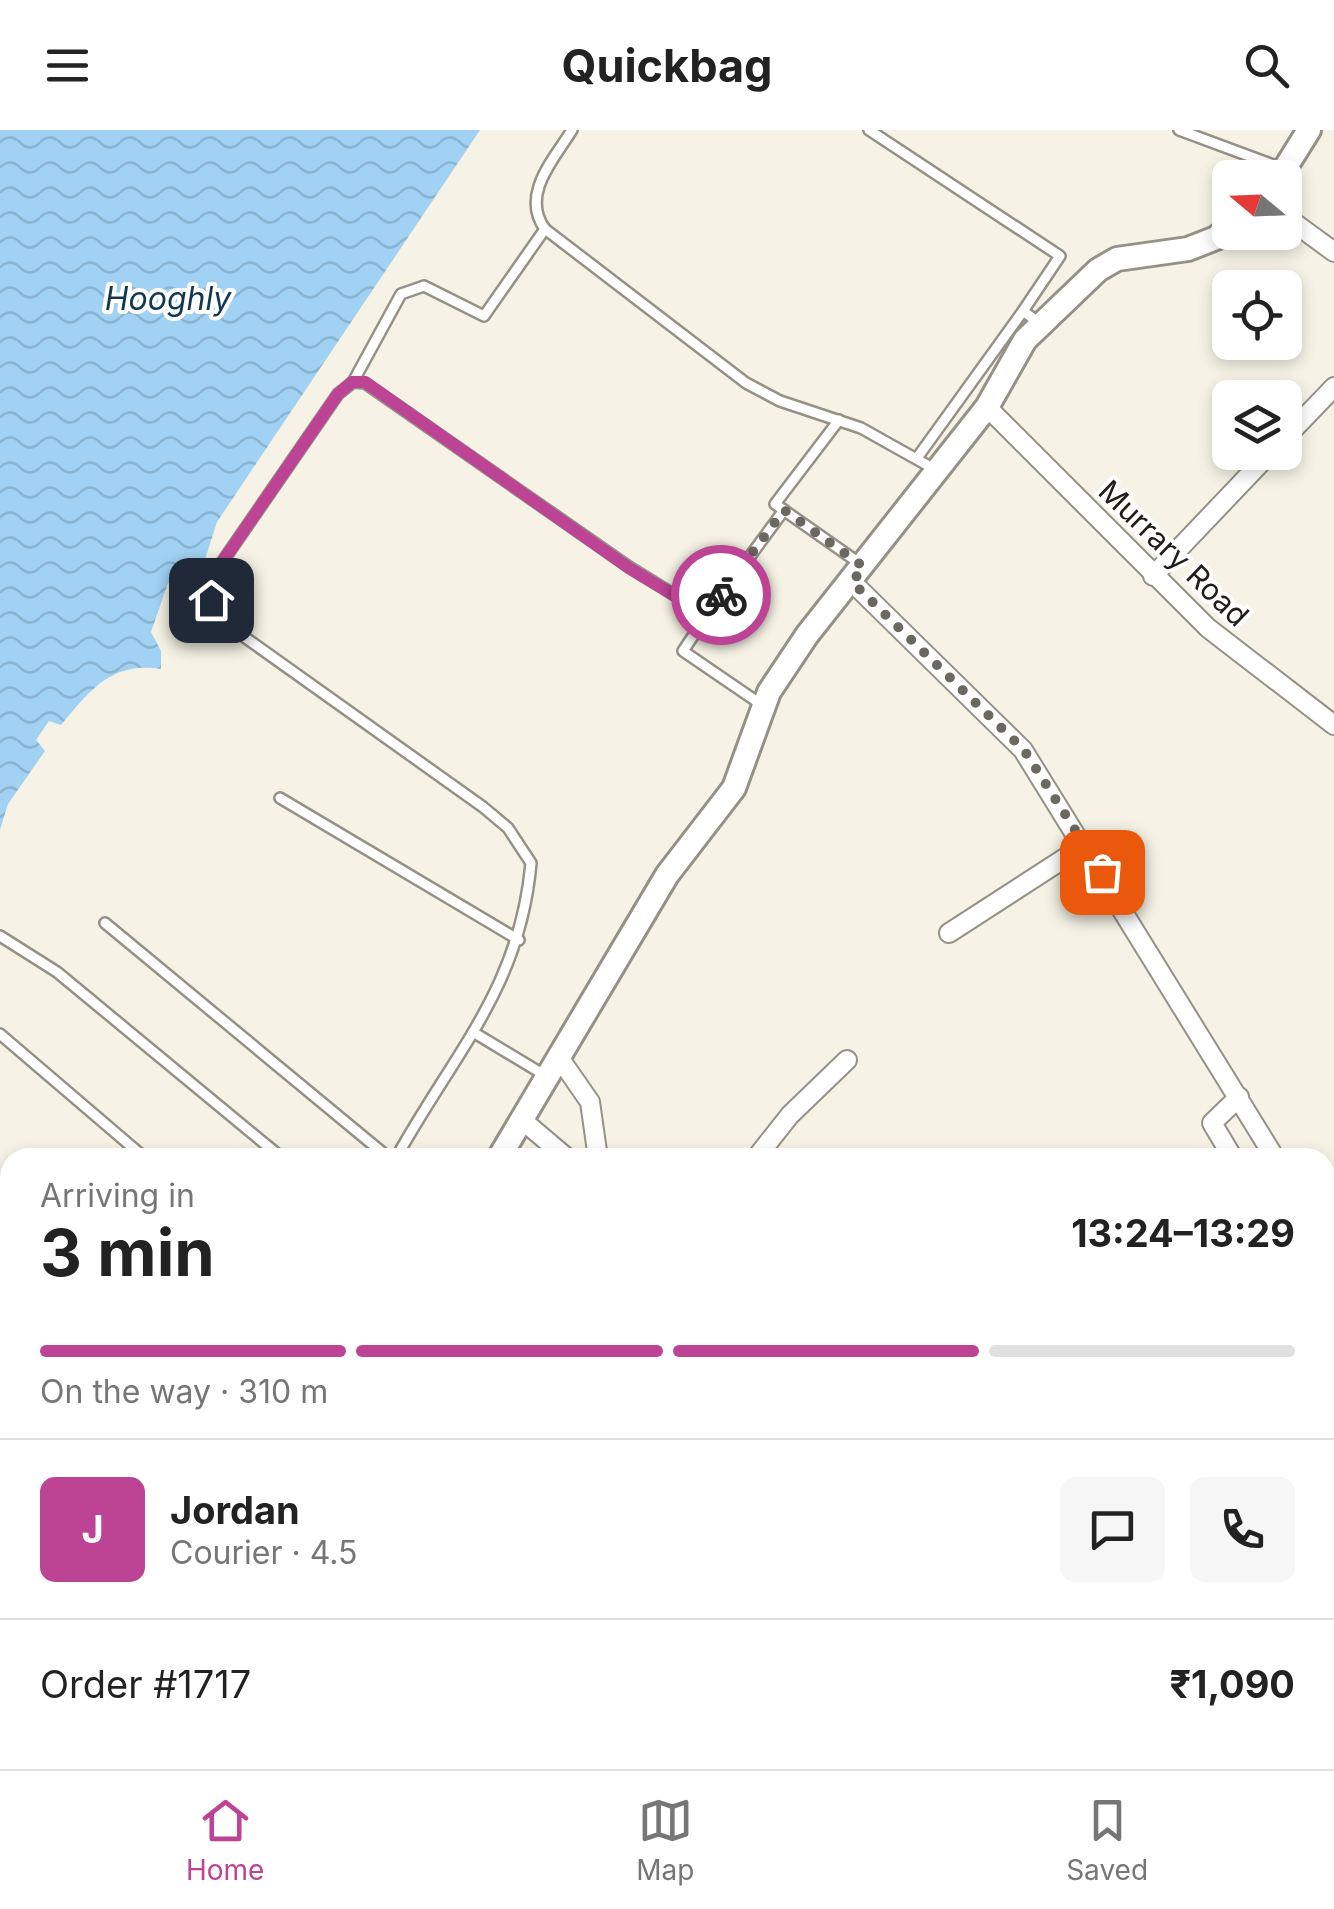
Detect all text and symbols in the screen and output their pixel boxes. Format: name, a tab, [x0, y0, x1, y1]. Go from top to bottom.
icon: menu	[40, 38, 95, 93]
text: Quickbag	[561, 38, 773, 93]
icon: search	[1239, 38, 1294, 93]
north arrow	[1212, 160, 1302, 250]
map controls	[1212, 160, 1302, 470]
button: locate	[1212, 270, 1302, 360]
water label: Hooghly	[105, 279, 232, 318]
button: layers	[1212, 380, 1302, 470]
street label: Murrary Road	[1092, 473, 1256, 633]
courier	[671, 545, 771, 645]
pin	[169, 558, 254, 643]
icon: bike	[694, 568, 749, 623]
icon: home	[184, 573, 239, 628]
pin	[1060, 830, 1145, 915]
icon: bag	[1075, 845, 1130, 900]
text: Arriving in	[40, 1176, 195, 1215]
text: 13:24–13:29	[1071, 1210, 1295, 1256]
text: 3 min	[40, 1213, 215, 1292]
text: On the way · 310 m	[40, 1372, 328, 1411]
button: chat	[1060, 1477, 1165, 1582]
button: phone	[1190, 1477, 1295, 1582]
text: Jordan	[170, 1487, 300, 1533]
text: J	[81, 1506, 104, 1552]
text: Courier · 4.5	[170, 1533, 358, 1572]
text: Order #1717	[40, 1661, 251, 1707]
text: ₹1,090	[1169, 1661, 1295, 1707]
tab: Home	[186, 1793, 264, 1887]
tab: Map	[636, 1793, 694, 1887]
tab: Saved	[1066, 1793, 1148, 1887]

